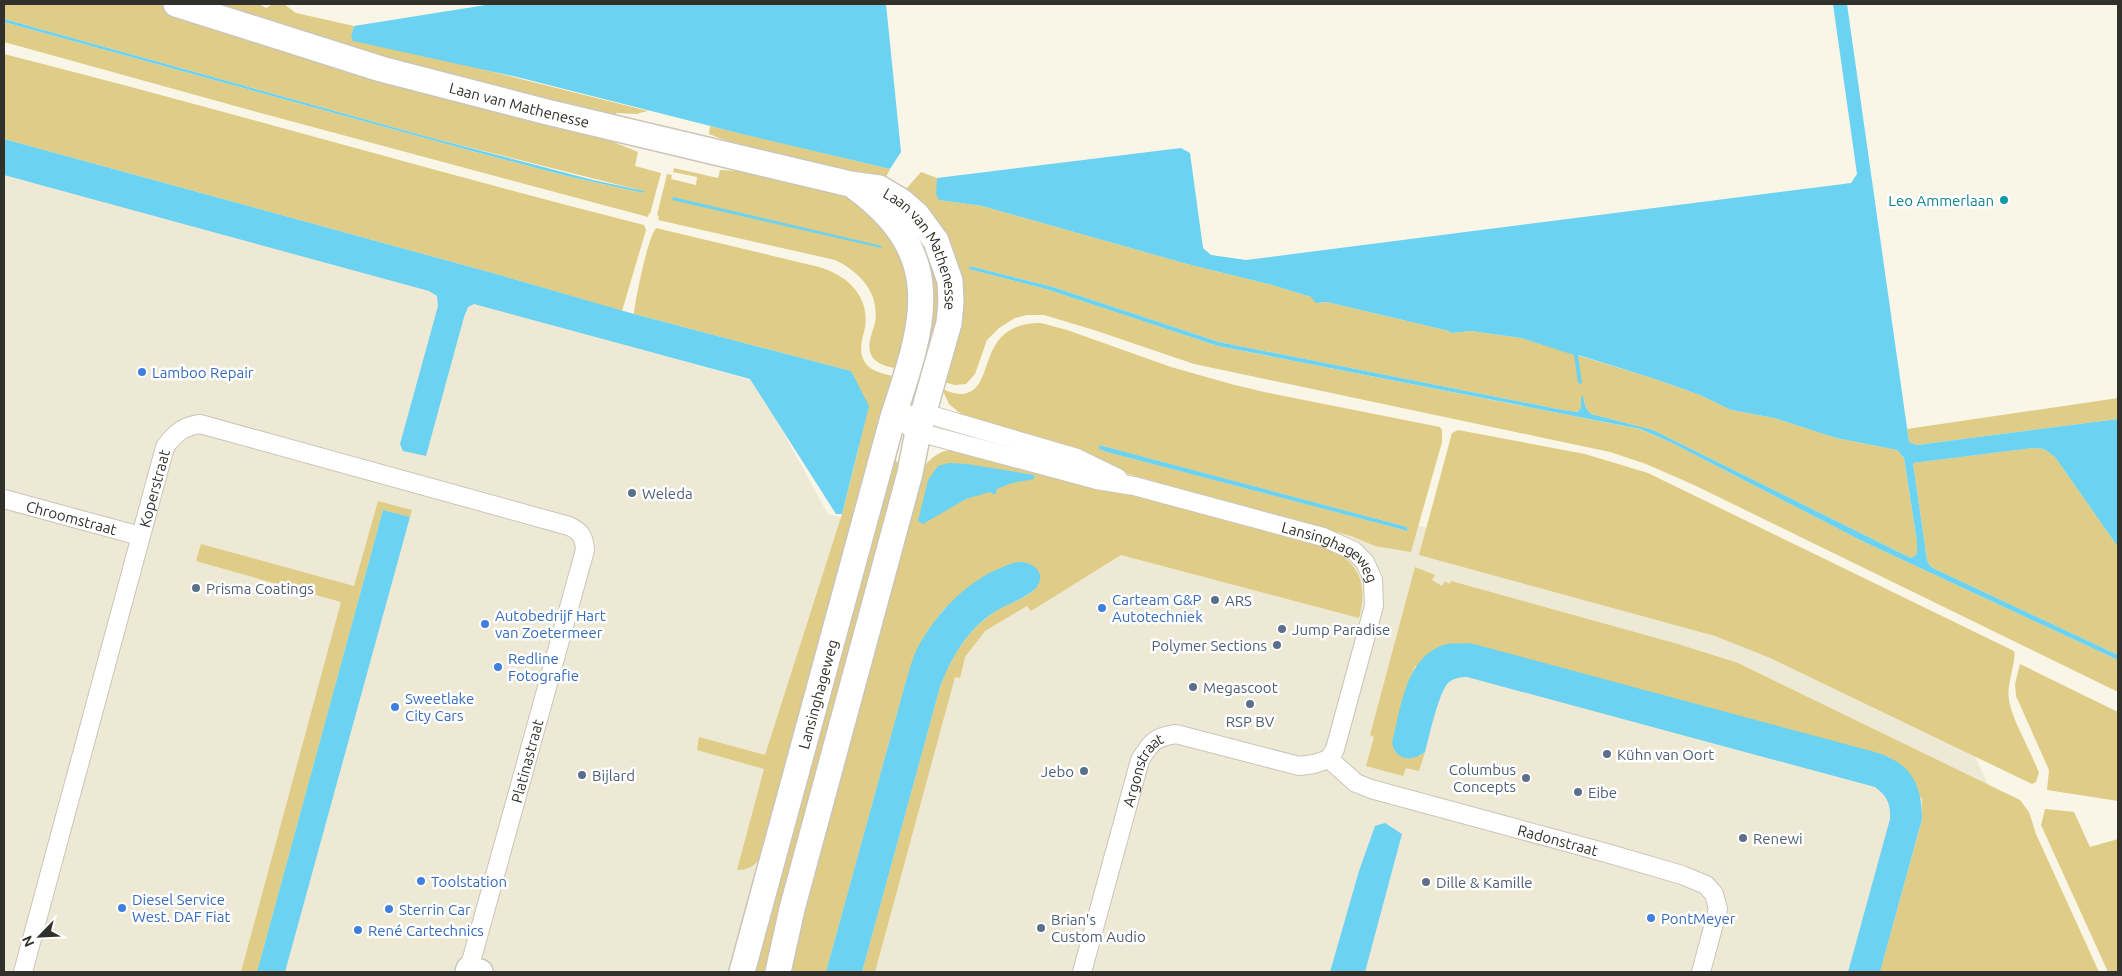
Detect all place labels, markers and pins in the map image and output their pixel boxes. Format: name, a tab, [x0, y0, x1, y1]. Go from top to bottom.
place label: Leo Ammerlaan	[1888, 192, 1994, 209]
marker: Leo Ammerlaan	[1998, 194, 2010, 206]
place label: Lamboo Repair	[152, 364, 254, 381]
marker: Lamboo Repair	[136, 366, 148, 378]
place label: Weleda	[642, 485, 693, 502]
marker: Weleda	[626, 487, 638, 499]
place label: Prisma Coatings	[206, 580, 314, 597]
marker: Prisma Coatings	[190, 582, 202, 594]
place label: Carteam G&P Autotechniek	[1112, 591, 1203, 625]
place label: ARS	[1225, 592, 1252, 609]
marker: ARS	[1209, 594, 1221, 606]
marker: Carteam G&P Autotechniek	[1096, 602, 1108, 614]
place label: Autobedrijf Hart van Zoetermeer	[495, 607, 606, 641]
marker: Autobedrijf Hart van Zoetermeer	[479, 618, 491, 630]
place label: Jump Paradise	[1292, 621, 1390, 638]
marker: Jump Paradise	[1276, 623, 1288, 635]
place label: Polymer Sections	[1151, 637, 1267, 654]
marker: Polymer Sections	[1271, 639, 1283, 651]
place label: Redline Fotografie	[508, 650, 579, 684]
marker: Redline Fotografie	[492, 661, 504, 673]
place label: Megascoot	[1203, 679, 1278, 696]
marker: Megascoot	[1187, 681, 1199, 693]
place label: Sweetlake City Cars	[405, 690, 474, 724]
marker: RSP BV	[1244, 698, 1256, 710]
marker: Sweetlake City Cars	[389, 701, 401, 713]
place label: RSP BV	[1226, 713, 1275, 730]
place label: Kühn van Oort	[1617, 746, 1714, 763]
marker: Kühn van Oort	[1601, 748, 1613, 760]
place label: Columbus Concepts	[1449, 761, 1516, 795]
place label: Jebo	[1041, 763, 1074, 780]
marker: Jebo	[1078, 765, 1090, 777]
place label: Bijlard	[592, 767, 635, 784]
marker: Bijlard	[576, 769, 588, 781]
marker: Columbus Concepts	[1520, 772, 1532, 784]
place label: Eibe	[1588, 784, 1617, 801]
marker: Eibe	[1572, 786, 1584, 798]
place label: Renewi	[1753, 830, 1803, 847]
marker: Renewi	[1737, 832, 1749, 844]
place label: Toolstation	[431, 873, 507, 890]
place label: Dille & Kamille	[1436, 874, 1533, 891]
marker: Toolstation	[415, 875, 427, 887]
marker: Dille & Kamille	[1420, 876, 1432, 888]
place label: Diesel Service West. DAF Fiat	[132, 891, 230, 925]
place label: Sterrin Car	[399, 901, 471, 918]
marker: Diesel Service West. DAF Fiat	[116, 902, 128, 914]
marker: Sterrin Car	[383, 903, 395, 915]
place label: PontMeyer	[1661, 910, 1736, 927]
place label: Brian's Custom Audio	[1051, 911, 1146, 945]
marker: PontMeyer	[1645, 912, 1657, 924]
place label: René Cartechnics	[368, 922, 484, 939]
marker: Brian's Custom Audio	[1035, 922, 1047, 934]
marker: René Cartechnics	[352, 924, 364, 936]

